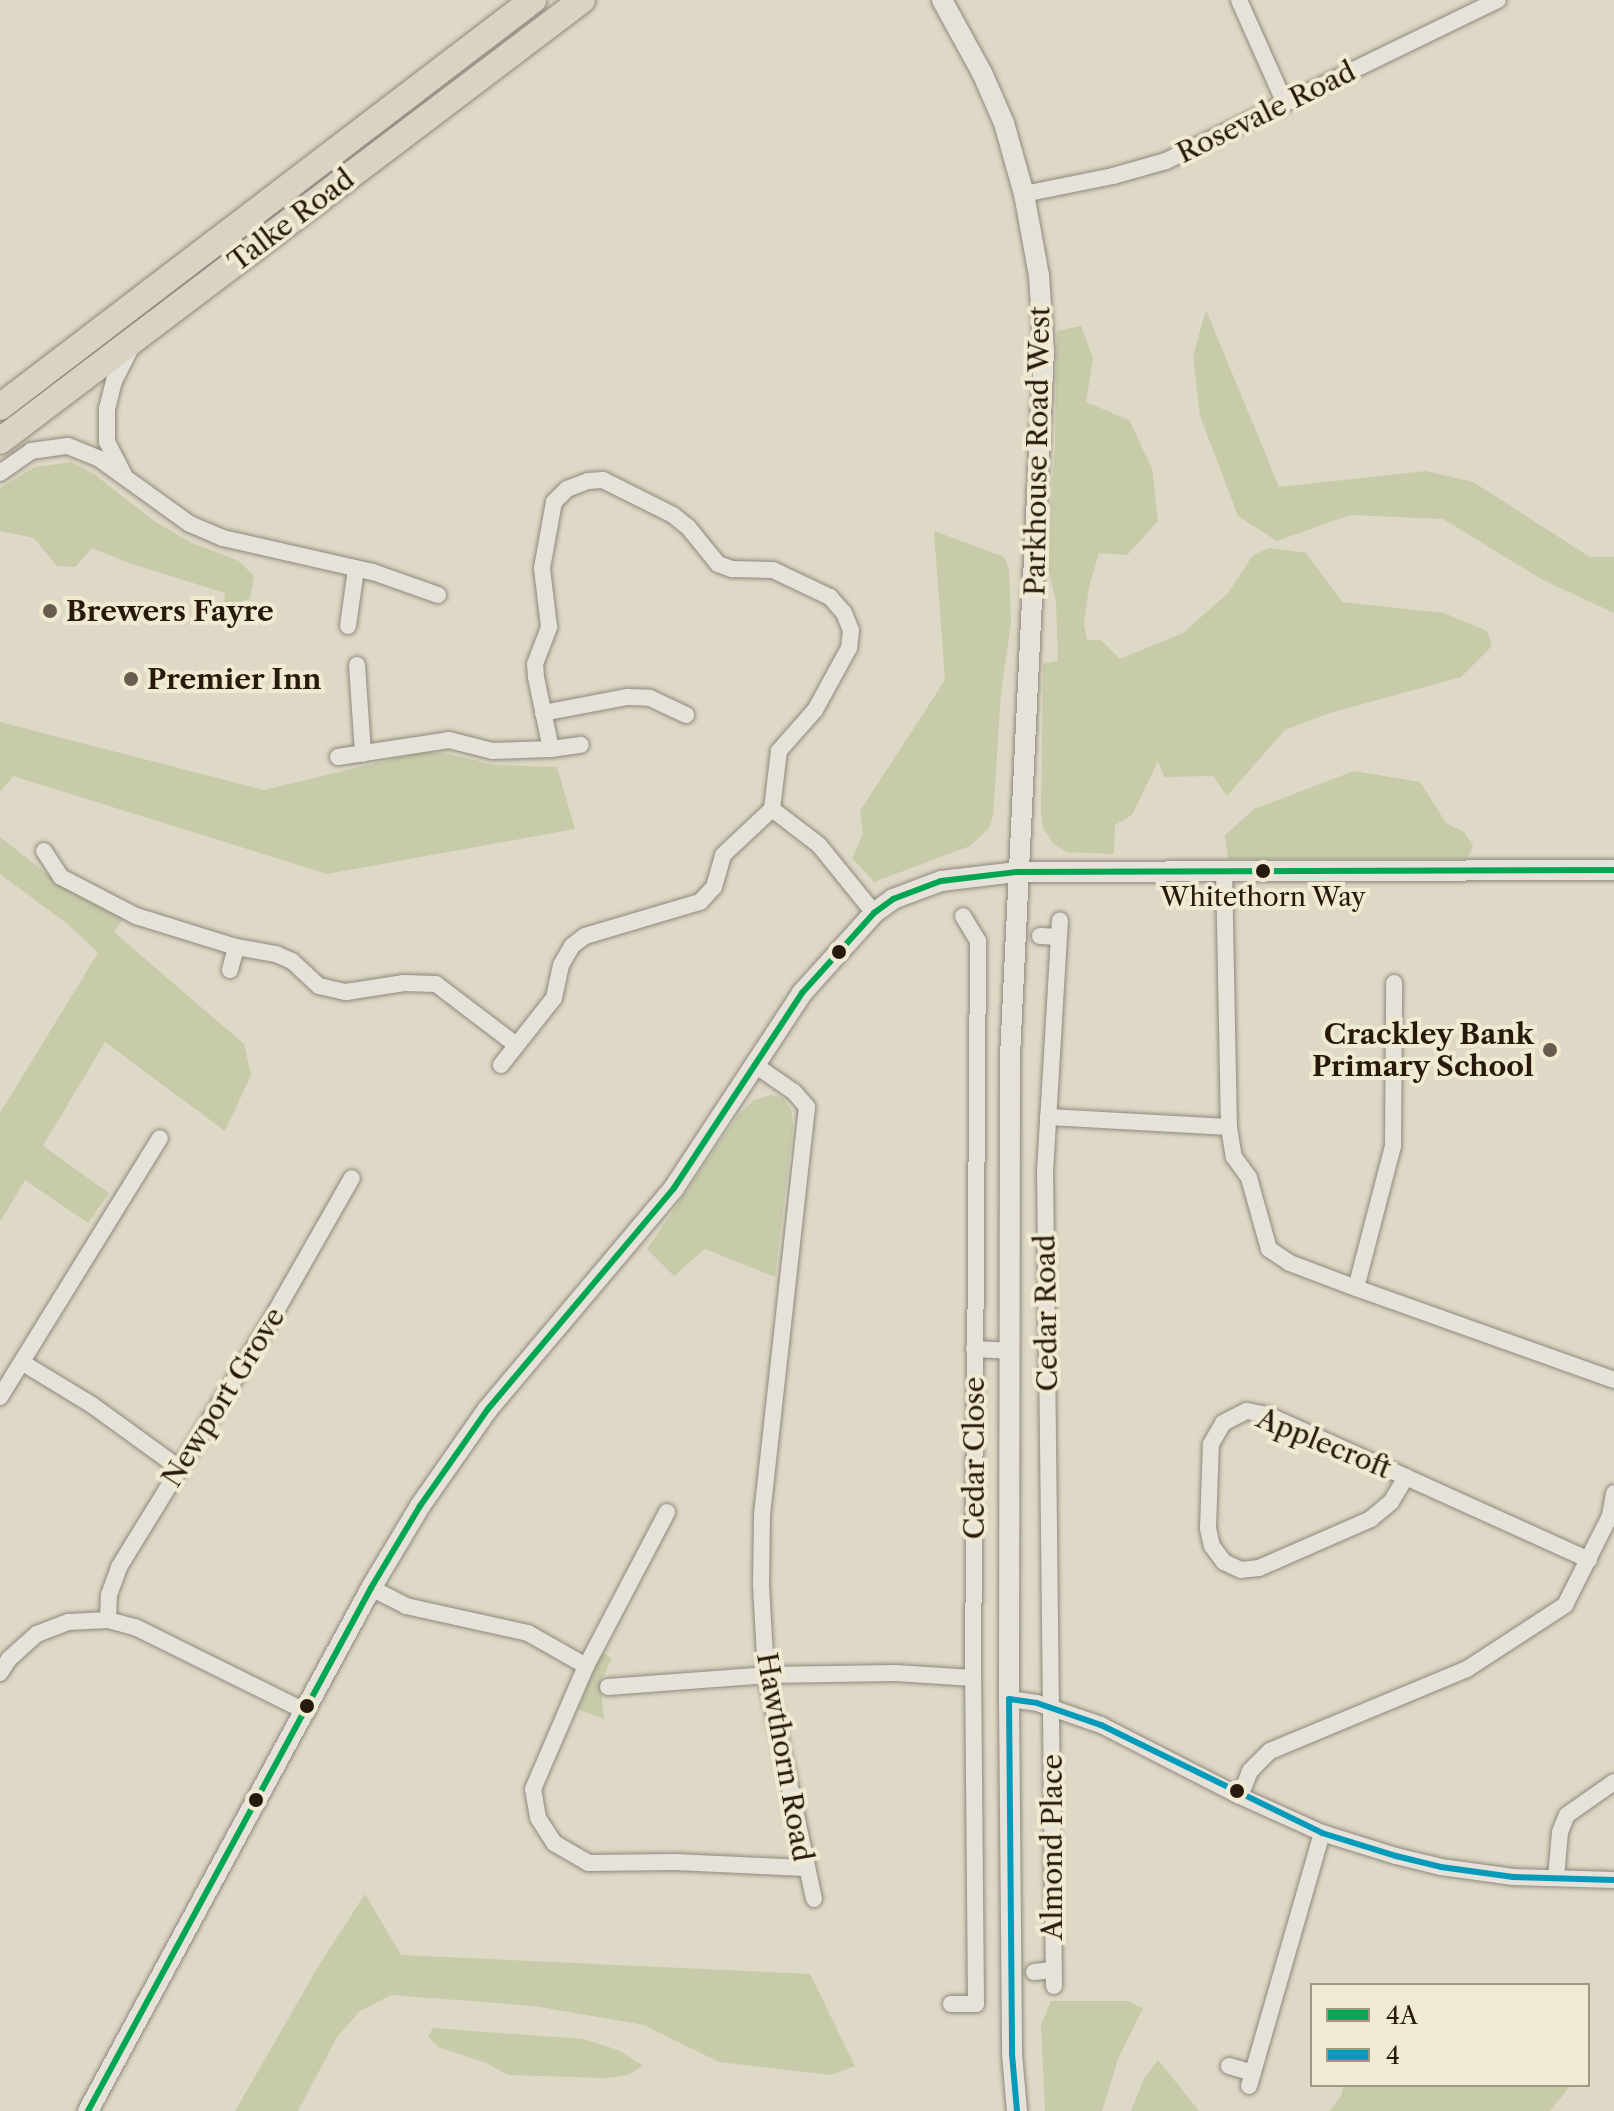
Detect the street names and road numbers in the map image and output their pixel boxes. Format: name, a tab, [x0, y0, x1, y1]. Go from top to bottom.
street label: Rosevale Road	[1171, 54, 1361, 170]
street label: Talke Road	[221, 162, 361, 278]
street label: Parkhouse Road West	[1018, 305, 1056, 597]
street label: Cedar Road	[1028, 1234, 1064, 1392]
street label: Newport Grove	[154, 1301, 292, 1493]
street label: Cedar Close	[957, 1376, 991, 1540]
street label: Applecroft	[1252, 1401, 1396, 1485]
street label: Hawthorn Road	[750, 1650, 820, 1864]
street label: Almond Place	[1035, 1754, 1069, 1940]

